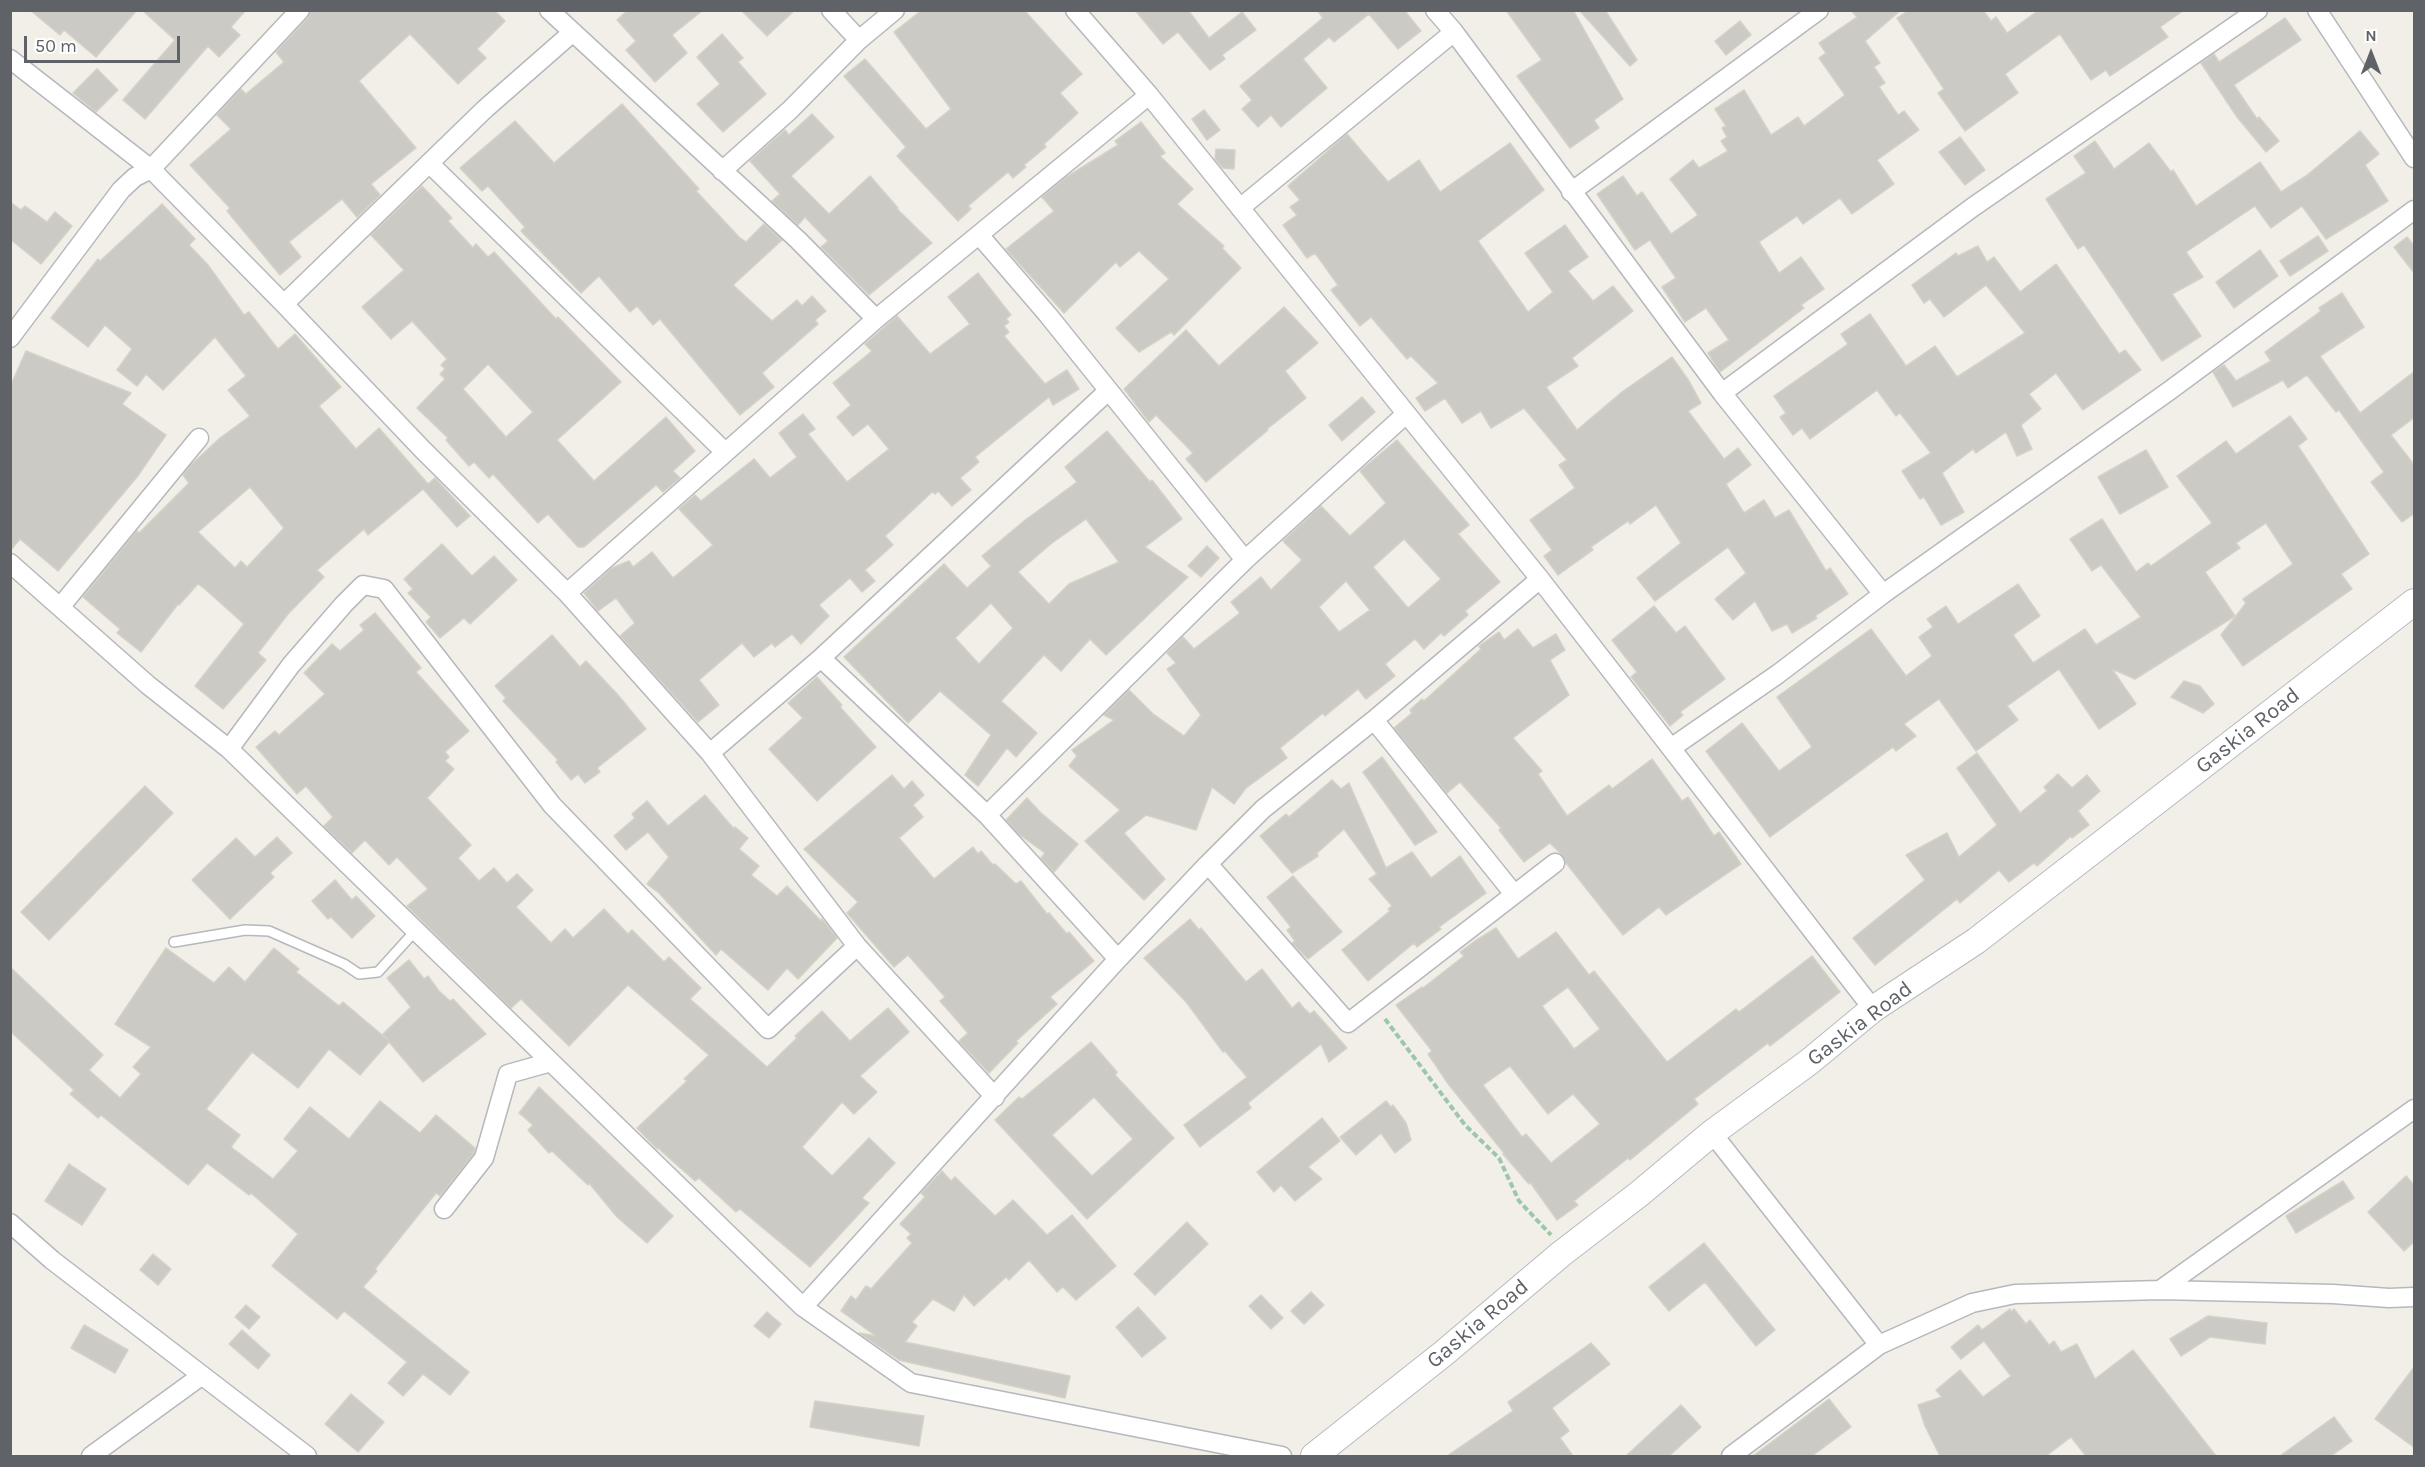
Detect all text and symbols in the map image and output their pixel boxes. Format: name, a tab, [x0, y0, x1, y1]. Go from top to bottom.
scale bar	[27, 24, 183, 62]
north arrow	[2341, 24, 2401, 84]
text: N	[2365, 26, 2377, 45]
text: 50 m	[35, 35, 77, 57]
street label: Gaskia Road	[2191, 682, 2305, 780]
street label: Gaskia Road	[1802, 976, 1918, 1072]
street label: Gaskia Road	[1422, 1274, 1534, 1374]

